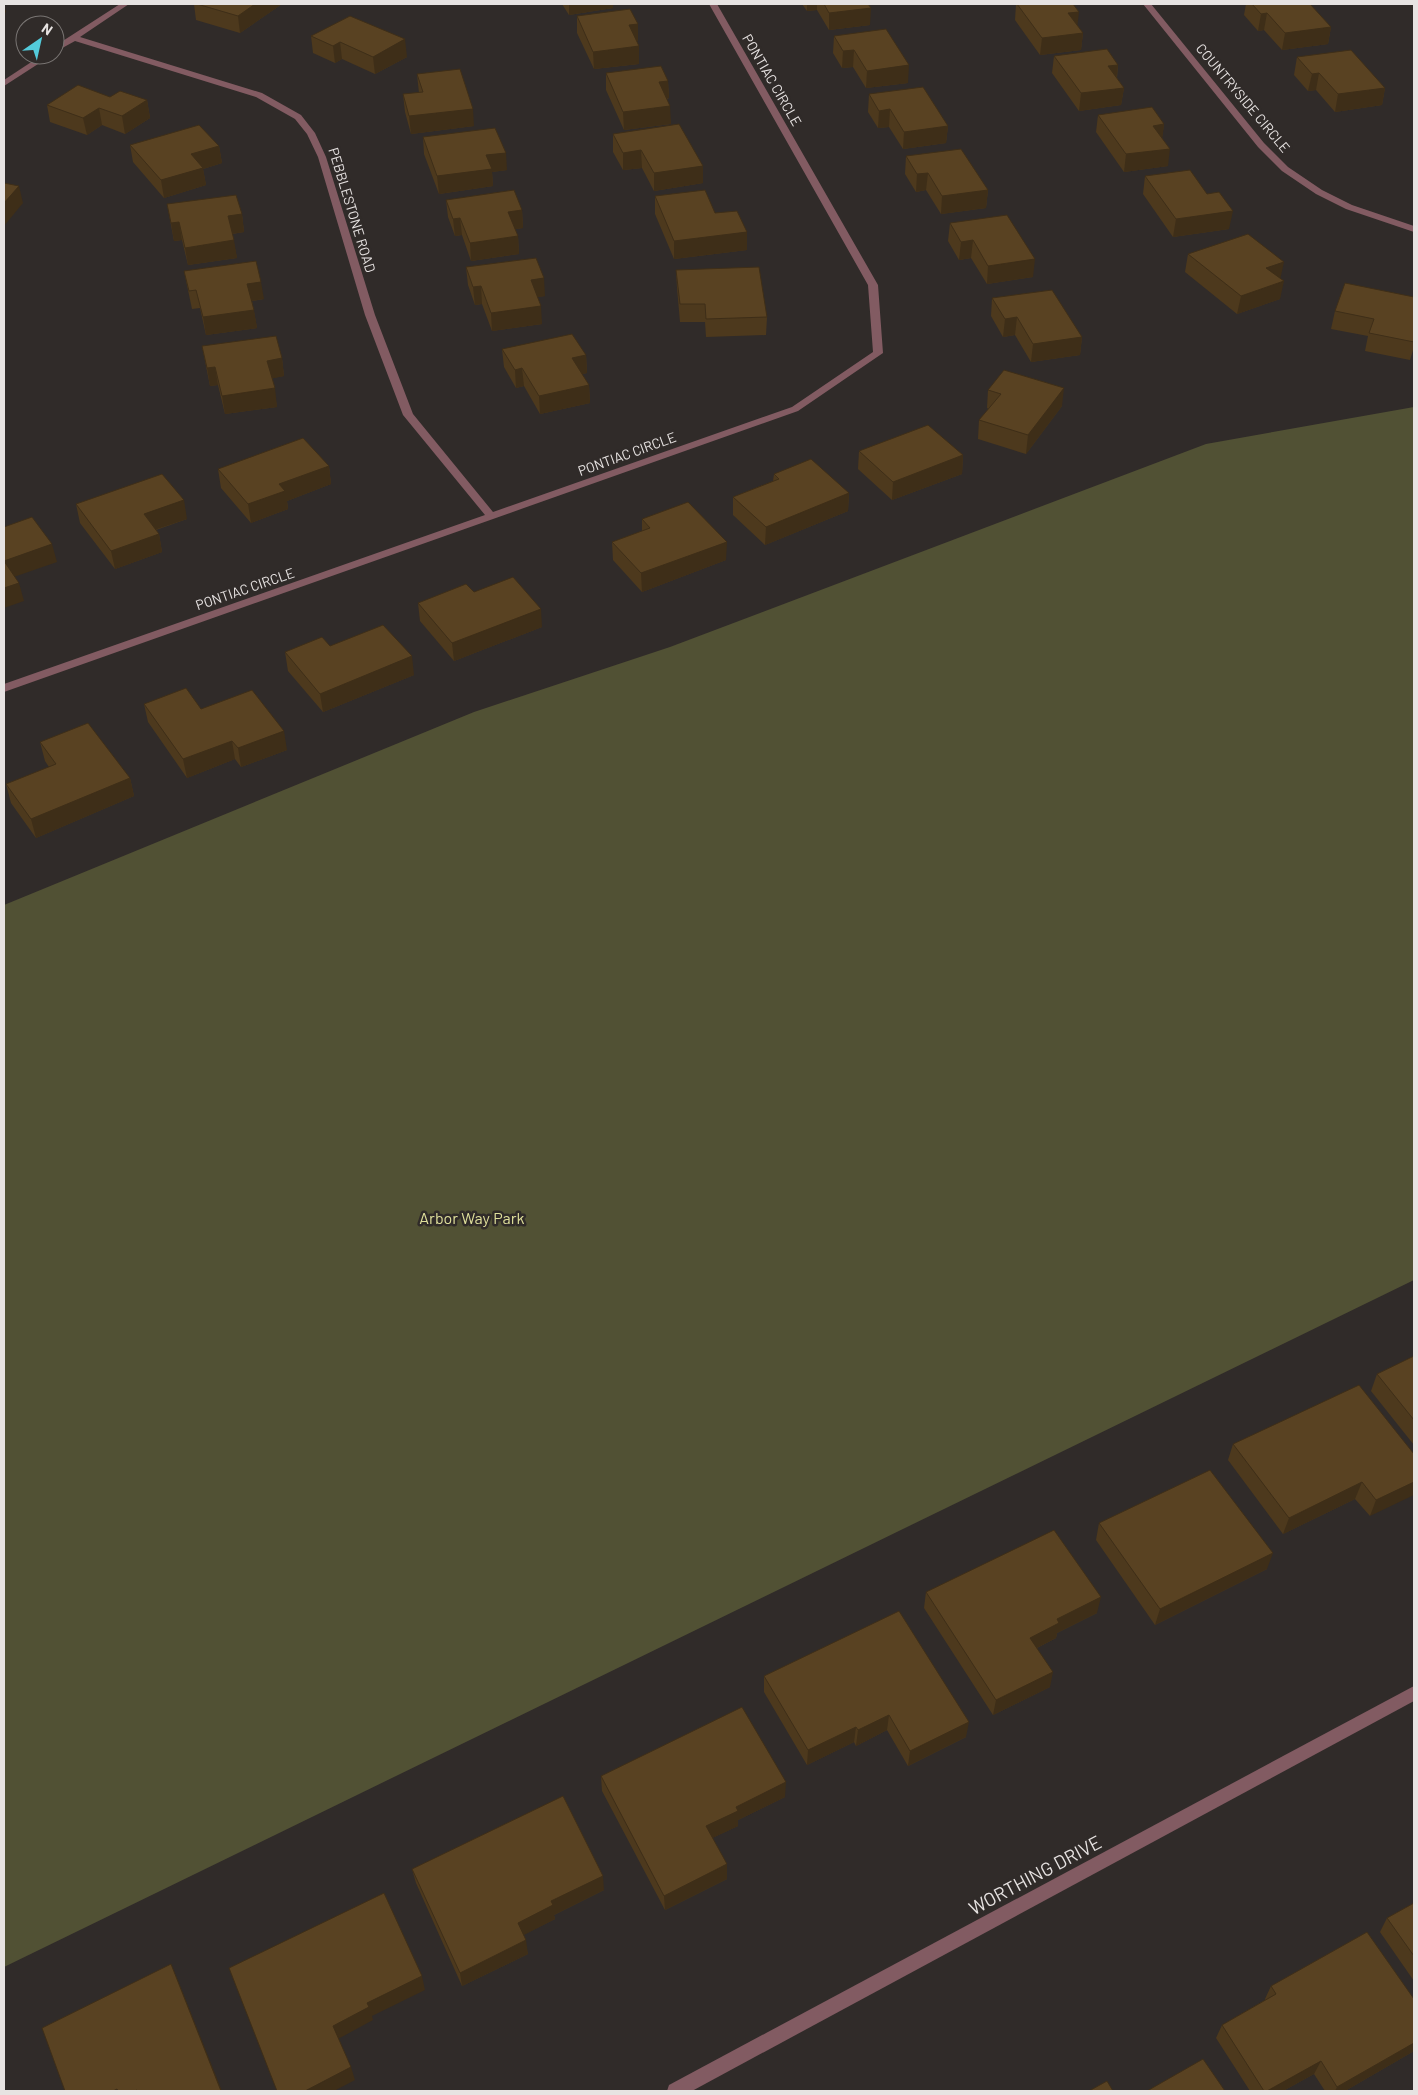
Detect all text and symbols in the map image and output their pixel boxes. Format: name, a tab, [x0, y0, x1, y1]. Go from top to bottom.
north arrow	[15, 15, 65, 65]
text: N	[39, 19, 56, 38]
street label: PONTIAC CIRCLE	[739, 31, 806, 129]
street label: COUNTRYSIDE CIRCLE	[1193, 40, 1294, 156]
street label: PEBBLESTONE ROAD	[325, 145, 380, 274]
street label: PONTIAC CIRCLE	[575, 428, 678, 479]
street label: PONTIAC CIRCLE	[193, 564, 296, 613]
park label: Arbor Way Park	[419, 1208, 525, 1227]
street label: WORTHING DRIVE	[965, 1830, 1105, 1919]

